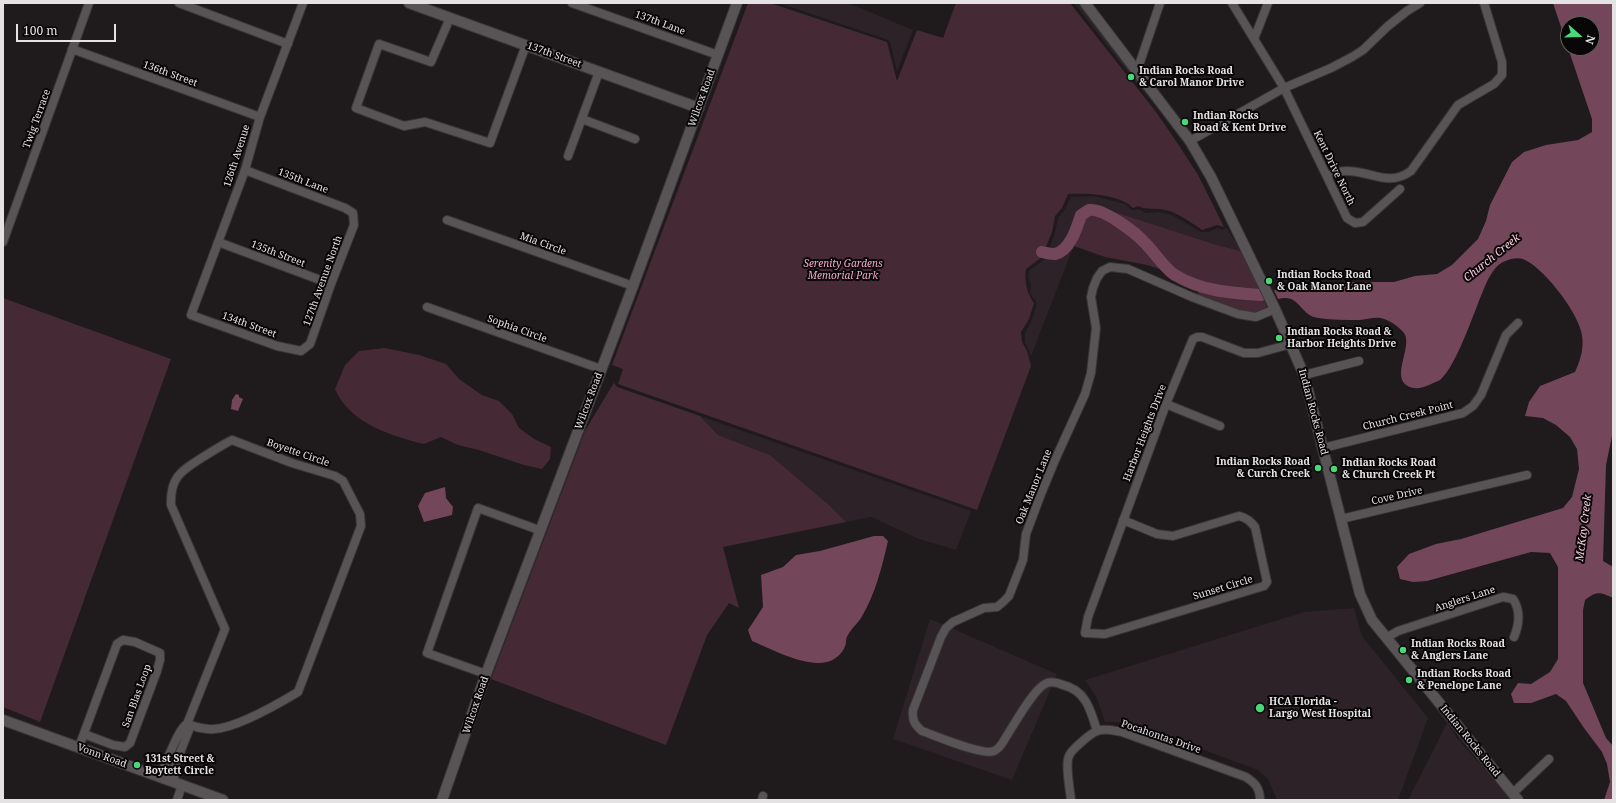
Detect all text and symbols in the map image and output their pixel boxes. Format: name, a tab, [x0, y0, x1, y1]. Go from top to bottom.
street label: 137th Lane	[633, 8, 687, 38]
scale bar	[18, 16, 118, 42]
north arrow	[1560, 16, 1600, 56]
text: 100 m	[23, 22, 58, 39]
text: N	[1582, 33, 1599, 47]
street label: 137th Street	[525, 40, 583, 70]
street label: 136th Street	[141, 59, 199, 89]
place label: Indian Rocks Road & Carol Manor Drive	[1139, 65, 1244, 88]
street label: Wilcox Road	[686, 68, 718, 128]
marker: Indian Rocks Road & Carol Manor Drive	[1126, 72, 1136, 82]
street label: Twig Terrace	[21, 88, 53, 150]
place label: Indian Rocks Road & Kent Drive	[1193, 110, 1286, 134]
marker: Indian Rocks Road & Kent Drive	[1180, 117, 1190, 127]
street label: 126th Avenue	[221, 123, 253, 189]
street label: Kent Drive North	[1311, 129, 1357, 207]
street label: 135th Lane	[276, 166, 330, 196]
street label: Mia Circle	[518, 230, 568, 258]
water label: Church Creek	[1461, 231, 1523, 285]
street label: 127th Avenue North	[301, 234, 345, 328]
street label: 135th Street	[249, 238, 307, 270]
park label: Serenity Gardens Memorial Park	[803, 258, 883, 282]
place label: Indian Rocks Road & Oak Manor Lane	[1277, 269, 1372, 292]
marker: Indian Rocks Road & Oak Manor Lane	[1264, 276, 1274, 286]
street label: 134th Street	[220, 310, 278, 340]
street label: Sophia Circle	[486, 313, 548, 345]
place label: Indian Rocks Road & Harbor Heights Drive	[1287, 326, 1396, 350]
marker: Indian Rocks Road & Harbor Heights Drive	[1274, 333, 1284, 343]
street label: Indian Rocks Road	[1296, 368, 1330, 456]
street label: Wilcox Road	[573, 371, 605, 431]
street label: Harbor Heights Drive	[1121, 383, 1169, 483]
street label: Church Creek Point	[1362, 399, 1454, 433]
street label: Boyette Circle	[265, 437, 331, 469]
street label: Oak Manor Lane	[1014, 448, 1054, 526]
place label: Indian Rocks Road & Curch Creek	[1216, 456, 1310, 480]
place label: Indian Rocks Road & Church Creek Pt	[1342, 457, 1436, 480]
marker: Indian Rocks Road & Curch Creek	[1313, 463, 1323, 473]
marker: Indian Rocks Road & Church Creek Pt	[1329, 464, 1339, 474]
street label: Cove Drive	[1370, 484, 1424, 508]
water label: McKay Creek	[1573, 494, 1595, 562]
street label: Sunset Circle	[1192, 573, 1254, 603]
street label: Anglers Lane	[1433, 584, 1497, 614]
place label: Indian Rocks Road & Anglers Lane	[1411, 638, 1505, 662]
marker: Indian Rocks Road & Anglers Lane	[1398, 645, 1408, 655]
street label: San Blas Loop	[120, 663, 154, 729]
place label: Indian Rocks Road & Penelope Lane	[1417, 668, 1511, 692]
street label: Wilcox Road	[461, 675, 491, 735]
marker: Indian Rocks Road & Penelope Lane	[1404, 675, 1414, 685]
place label: HCA Florida - Largo West Hospital	[1269, 696, 1371, 720]
marker: HCA Florida - Largo West Hospital	[1254, 702, 1266, 714]
street label: Indian Rocks Road	[1438, 703, 1502, 779]
street label: Pocahontas Drive	[1120, 718, 1202, 756]
street label: Vonn Road	[76, 742, 128, 770]
place label: 131st Street & Boytett Circle	[145, 753, 215, 776]
marker: 131st Street & Boytett Circle	[132, 760, 142, 770]

